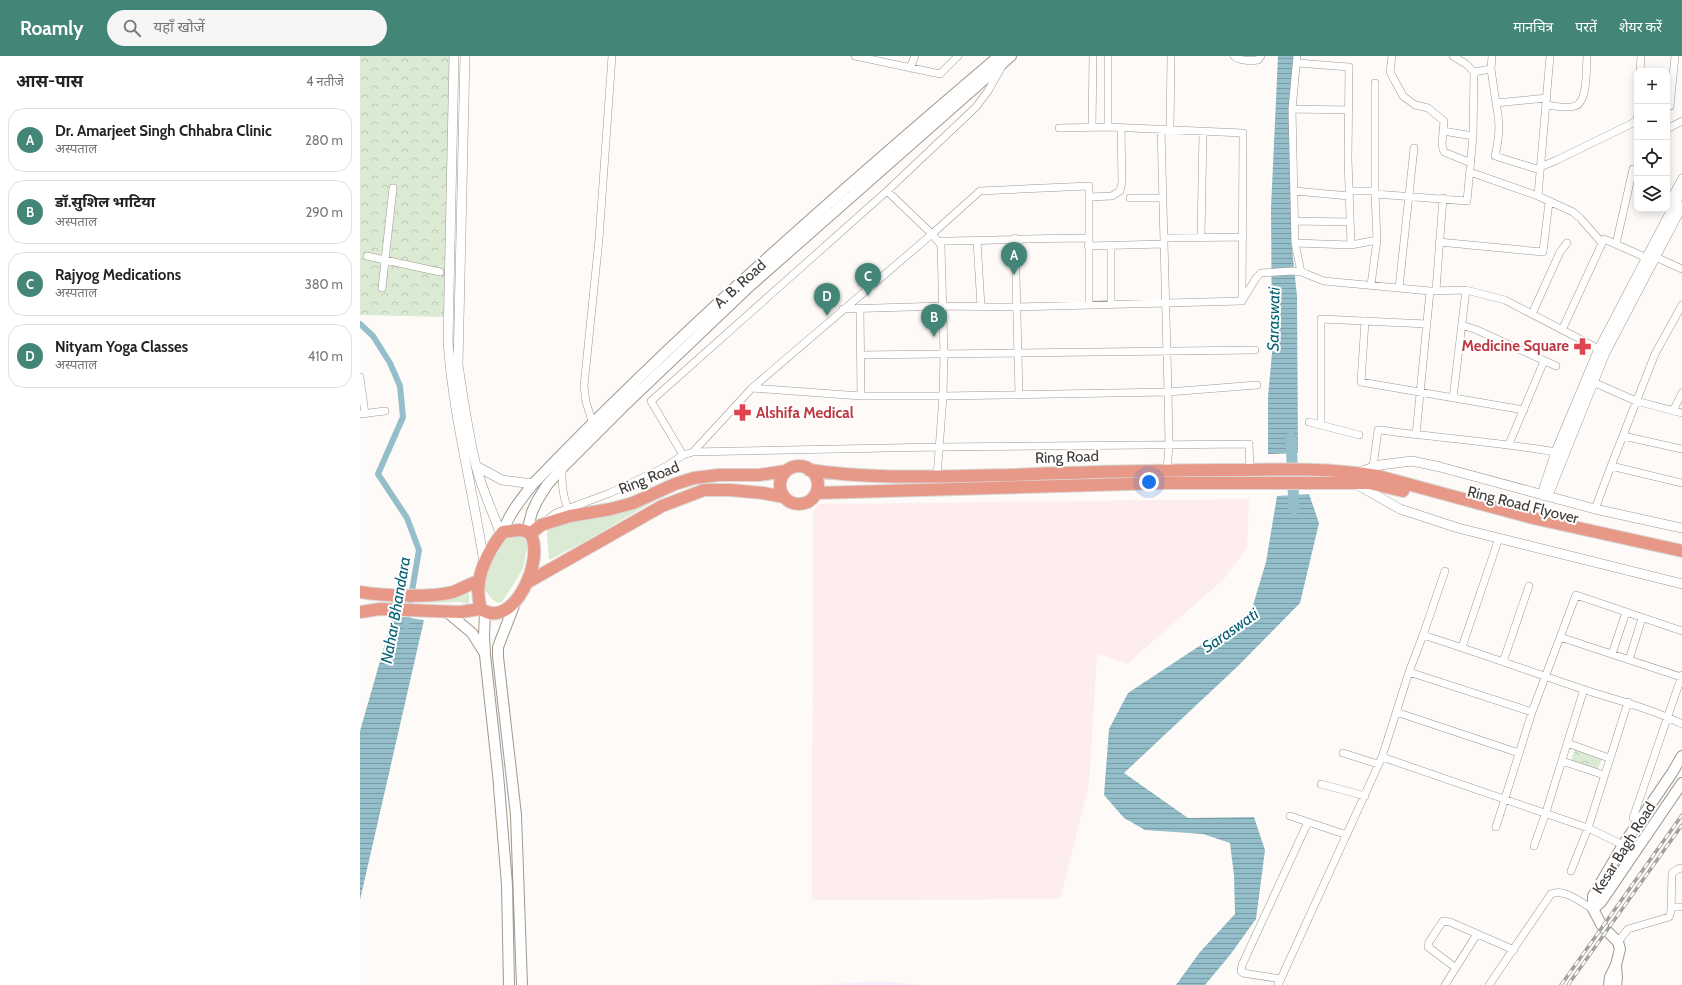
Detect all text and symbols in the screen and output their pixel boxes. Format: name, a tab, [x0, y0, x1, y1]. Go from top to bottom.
search box	[107, 10, 387, 46]
text: Roamly	[20, 17, 83, 40]
icon: search	[121, 17, 143, 39]
text: यहाँ खोजें	[153, 18, 205, 36]
text: मानचित्र	[1513, 18, 1553, 36]
text: परतें	[1575, 18, 1597, 36]
text: शेयर करें	[1619, 18, 1662, 36]
map controls	[1634, 68, 1670, 212]
button: +	[1634, 68, 1670, 104]
text: आस-पास	[16, 71, 83, 91]
text: 4 नतीजे	[306, 73, 344, 89]
button: −	[1634, 104, 1670, 140]
text: Dr. Amarjeet Singh Chhabra Clinic	[55, 122, 272, 140]
text: A	[26, 132, 34, 148]
text: 280 m	[305, 132, 343, 148]
text: अस्पताल	[55, 140, 97, 156]
button: locate	[1634, 140, 1670, 176]
button: layers	[1634, 176, 1670, 212]
text: डॉ.सुशिल भाटिया	[55, 193, 155, 211]
text: B	[26, 204, 34, 220]
text: 290 m	[305, 204, 343, 220]
text: अस्पताल	[55, 213, 97, 229]
pin: A	[1001, 242, 1027, 275]
street label: A. B. Road	[710, 256, 770, 312]
pin: C	[855, 263, 881, 296]
text: Rajyog Medications	[55, 266, 181, 284]
text: C	[26, 276, 34, 292]
text: 380 m	[305, 276, 343, 292]
pin: D	[814, 283, 840, 316]
text: अस्पताल	[55, 284, 97, 300]
water label: Saraswati	[1263, 286, 1284, 351]
pin: B	[921, 304, 947, 337]
pharmacy icon: Medicine Square	[1572, 336, 1592, 356]
place label: Medicine Square	[1461, 337, 1569, 355]
text: Nityam Yoga Classes	[55, 338, 188, 356]
text: D	[25, 348, 35, 364]
text: 410 m	[308, 348, 343, 364]
text: अस्पताल	[55, 356, 97, 372]
pharmacy icon: Alshifa Medical	[733, 403, 753, 423]
place label: Alshifa Medical	[756, 404, 854, 422]
street label: Ring Road	[1035, 447, 1099, 467]
street label: Ring Road	[616, 458, 682, 498]
your location	[1139, 472, 1159, 492]
street label: Ring Road Flyover	[1466, 483, 1581, 528]
water label: Nahar Bhandara	[377, 555, 414, 665]
water label: Saraswati	[1199, 604, 1263, 657]
street label: Kesar Bagh Road	[1589, 799, 1659, 897]

